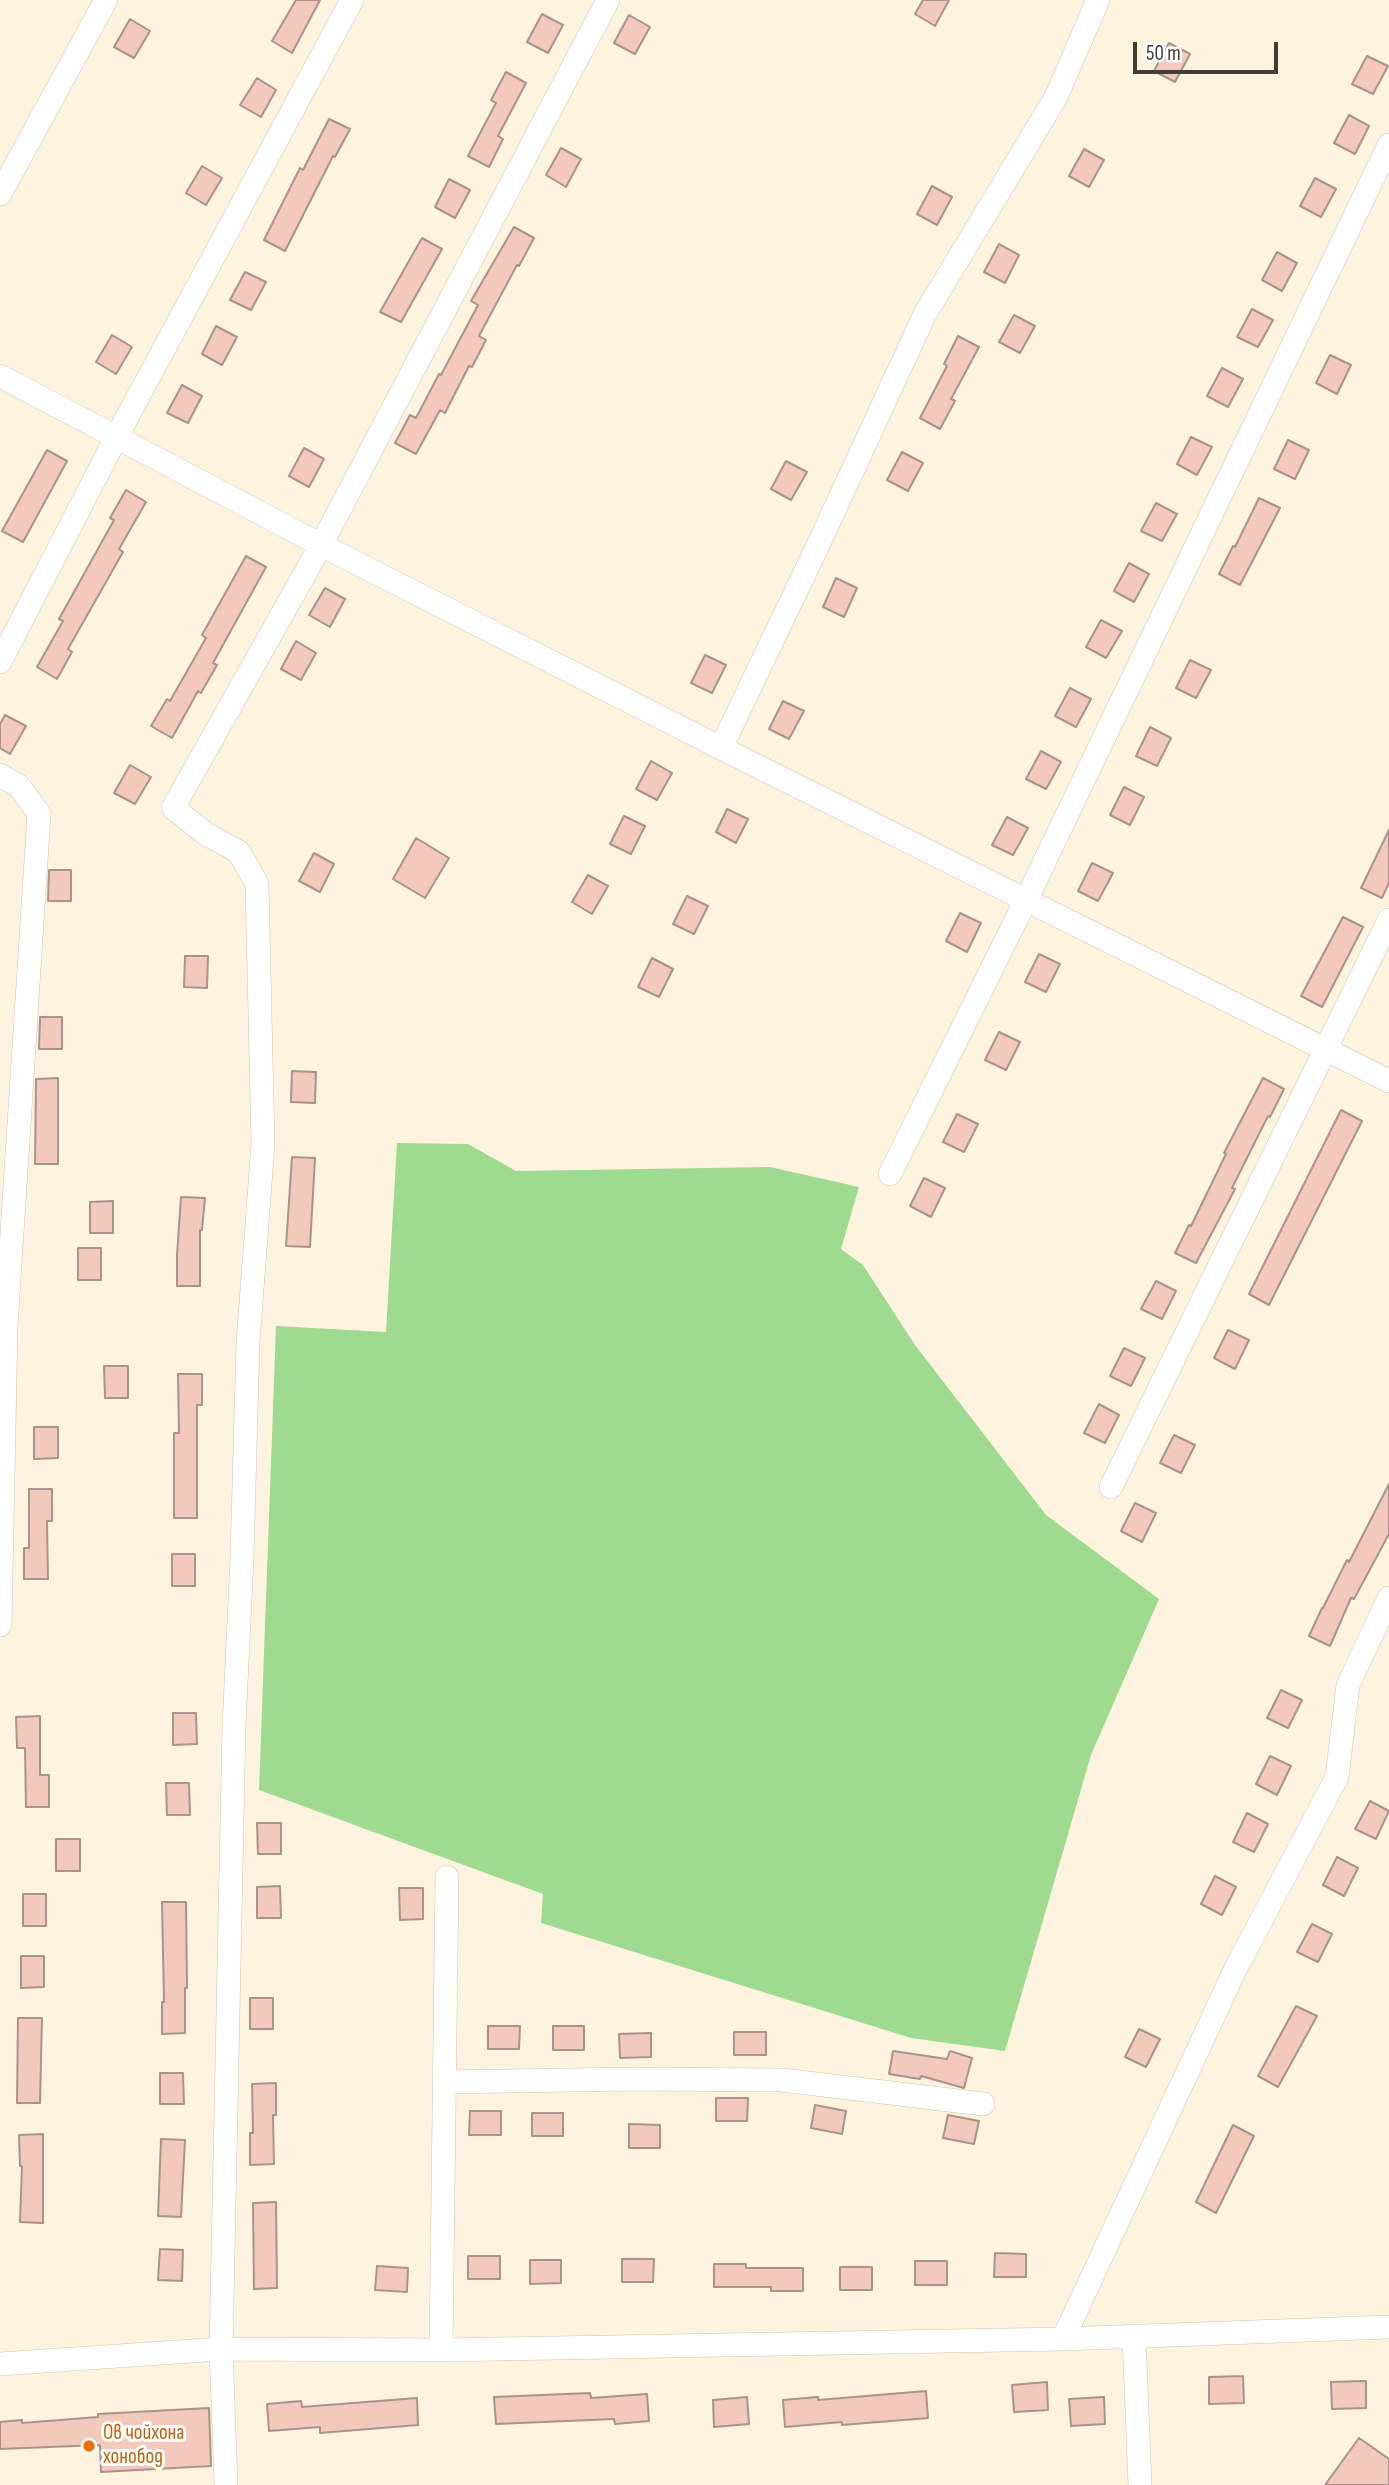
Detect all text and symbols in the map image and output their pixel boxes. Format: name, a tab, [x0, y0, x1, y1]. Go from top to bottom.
scale bar	[1137, 28, 1282, 72]
text: 50 m	[1146, 41, 1181, 66]
place label: Ов чойхона хонобод	[103, 2421, 184, 2471]
marker: Ов чойхона хонобод	[81, 2438, 97, 2454]

